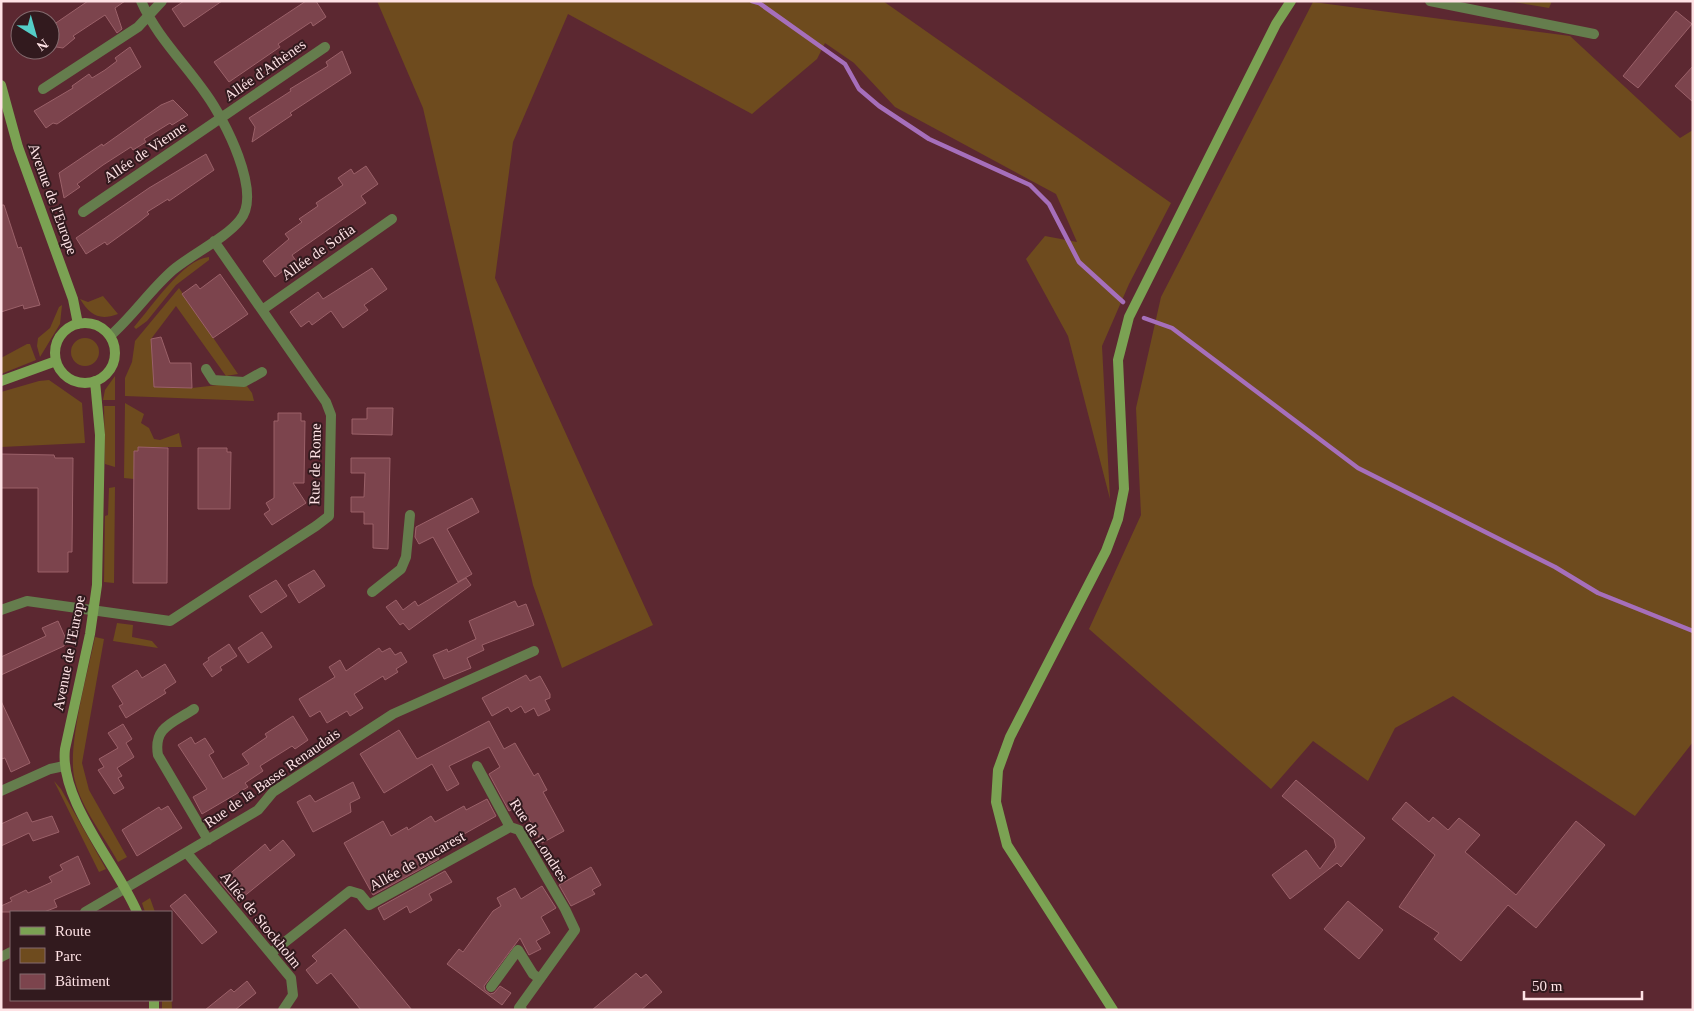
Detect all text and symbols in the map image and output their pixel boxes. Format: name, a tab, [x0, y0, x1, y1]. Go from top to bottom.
north arrow	[10, 10, 60, 60]
text: N	[34, 36, 51, 54]
street label: Allée d'Athènes	[221, 36, 309, 104]
street label: Allée de Vienne	[101, 118, 190, 186]
street label: Avenue de l'Europe	[25, 141, 81, 257]
street label: Allée de Sofia	[278, 221, 358, 283]
street label: Rue de Rome	[306, 423, 324, 505]
street label: Avenue de l'Europe	[50, 594, 88, 712]
street label: Rue de la Basse Renaudais	[201, 725, 343, 831]
street label: Rue de Londres	[506, 796, 572, 884]
street label: Allée de Bucarest	[366, 828, 468, 894]
street label: Allée de Stockholm	[217, 869, 305, 972]
legend	[10, 911, 172, 1001]
text: Route	[55, 923, 91, 939]
text: Parc	[55, 948, 82, 964]
scale bar	[1524, 968, 1642, 1000]
text: Bâtiment	[55, 973, 111, 989]
text: 50 m	[1532, 978, 1563, 994]

